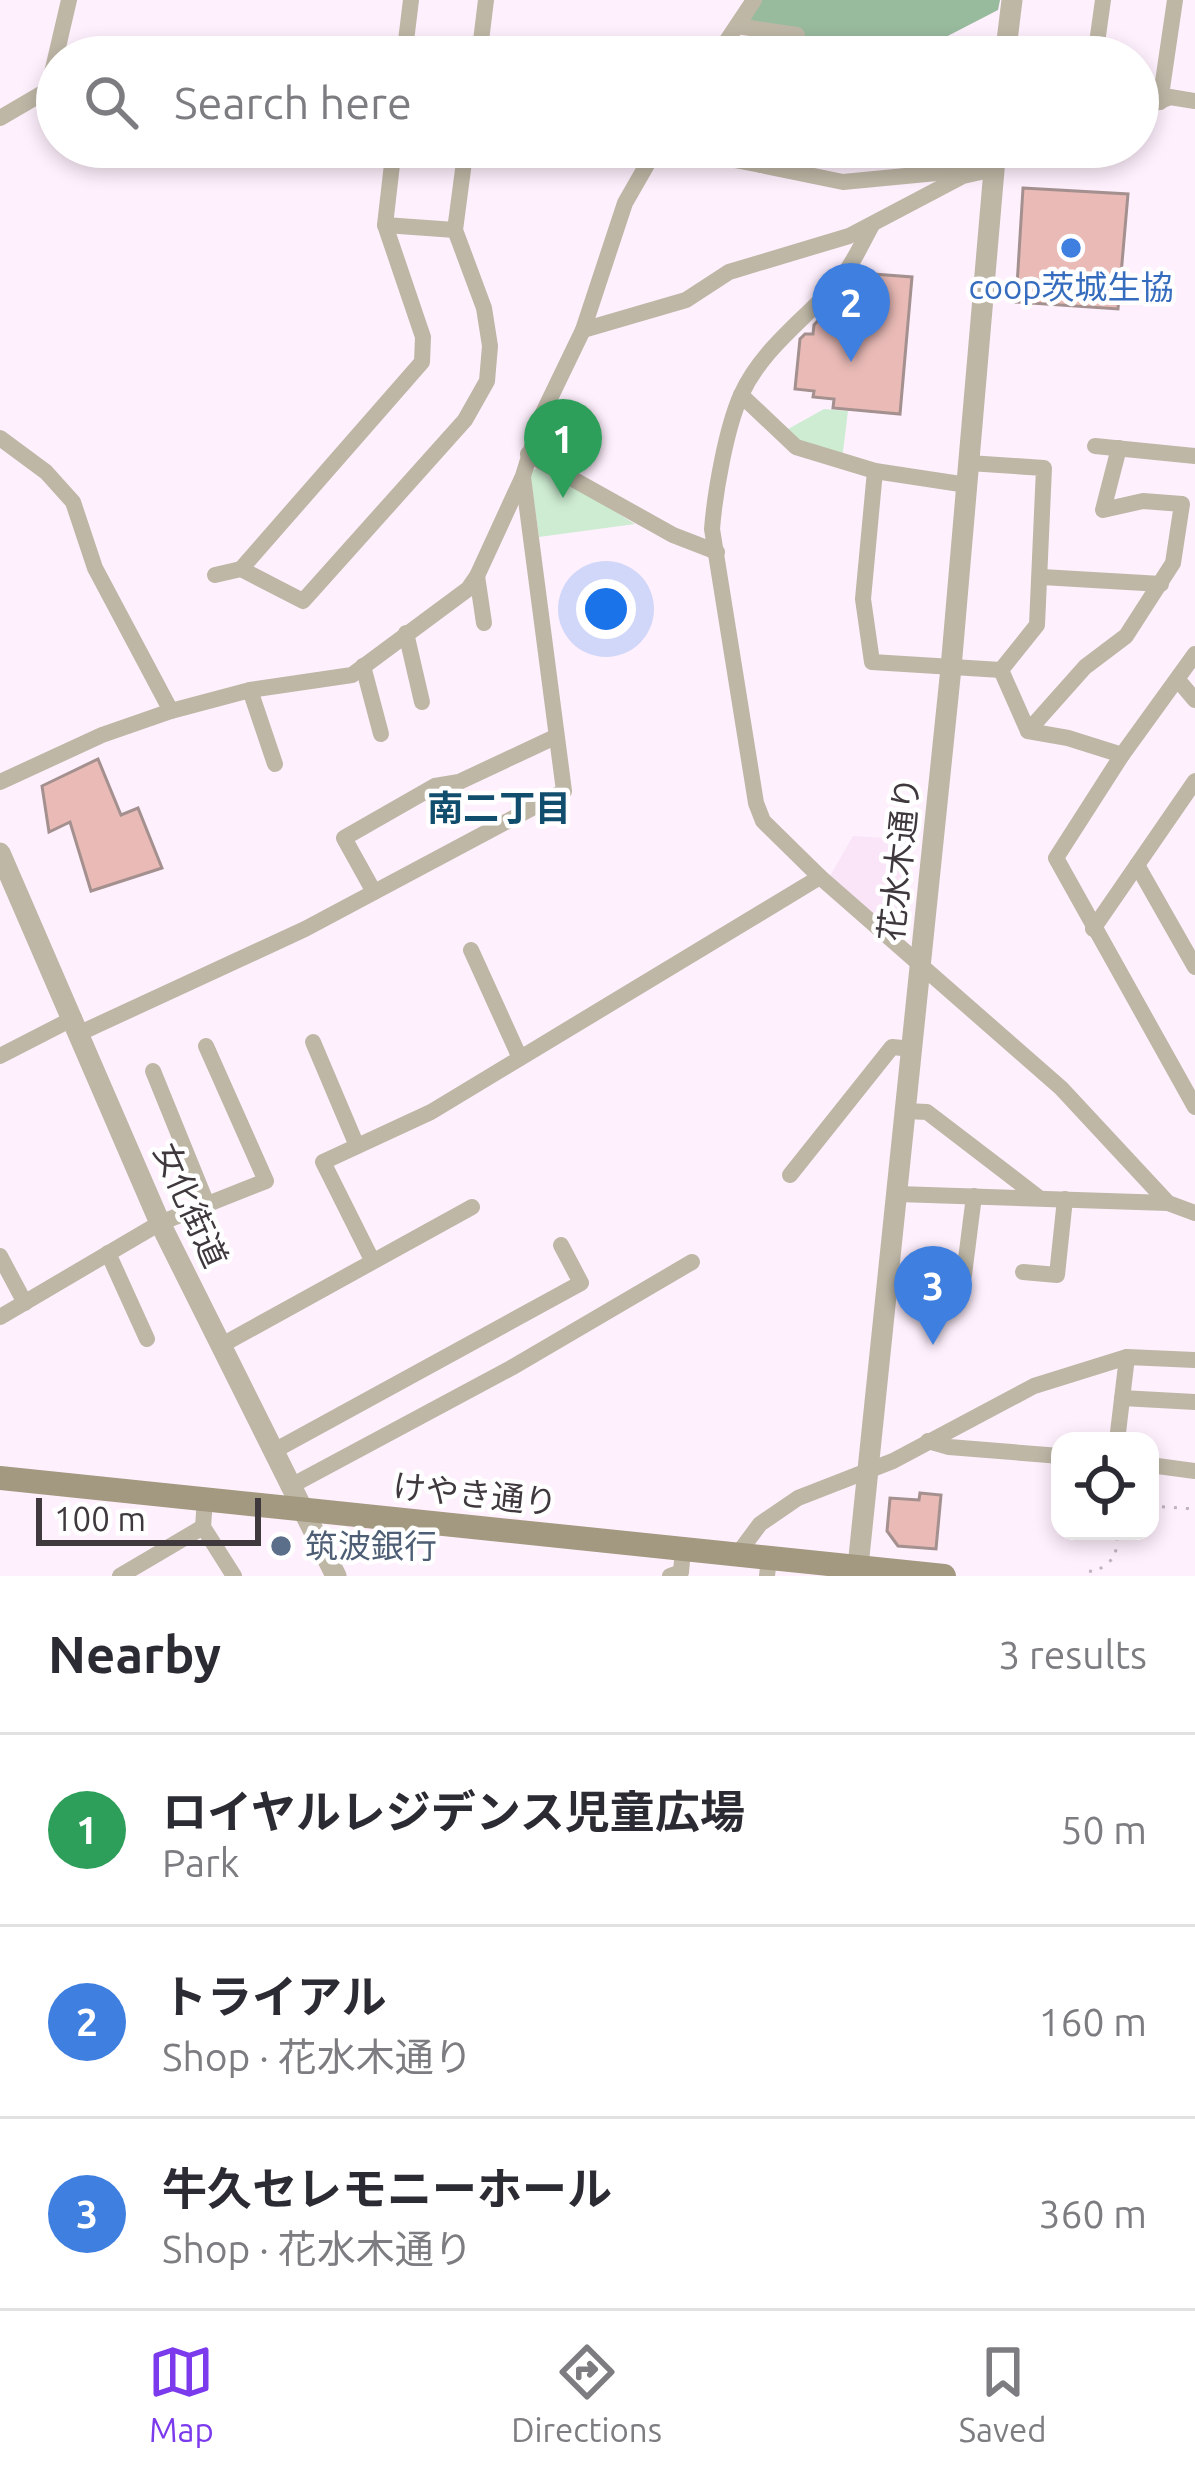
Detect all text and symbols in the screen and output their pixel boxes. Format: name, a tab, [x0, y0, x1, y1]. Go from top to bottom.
search box	[36, 36, 1159, 168]
icon: search	[78, 69, 144, 135]
text: Search here	[174, 77, 412, 128]
marker: coop茨城生協	[1058, 235, 1084, 261]
pin: 2	[812, 263, 890, 362]
place label: coop茨城生協	[968, 268, 1174, 305]
pin: 1	[524, 399, 602, 498]
your location	[576, 579, 636, 639]
street label: 花水木通り	[871, 775, 926, 943]
district label: 南二丁目	[427, 787, 571, 828]
street label: 女化街道	[148, 1137, 235, 1273]
pin: 3	[894, 1246, 972, 1345]
map controls	[1051, 1432, 1159, 1540]
button: locate	[1051, 1432, 1159, 1540]
street label: けやき通り	[391, 1466, 559, 1521]
scale bar	[36, 1492, 261, 1545]
text: 100 m	[54, 1500, 146, 1537]
place label: 筑波銀行	[305, 1527, 437, 1564]
marker: 筑波銀行	[268, 1533, 294, 1559]
text: Nearby	[48, 1625, 221, 1683]
text: 3 results	[998, 1633, 1147, 1676]
text: ロイヤルレジデンス児童広場	[162, 1786, 745, 1837]
text: 1	[76, 1808, 98, 1851]
text: 50 m	[1060, 1808, 1147, 1851]
text: Park	[162, 1841, 240, 1884]
text: トライアル	[162, 1971, 387, 2022]
text: 2	[76, 2000, 98, 2043]
text: 160 m	[1038, 2000, 1147, 2043]
text: Shop · 花水木通り	[162, 2035, 473, 2078]
text: 牛久セレモニーホール	[162, 2163, 612, 2214]
text: 3	[76, 2192, 98, 2235]
text: 360 m	[1038, 2192, 1147, 2235]
text: Shop · 花水木通り	[162, 2227, 473, 2270]
tab: Map	[148, 2339, 214, 2448]
tab: Directions	[511, 2339, 662, 2448]
tab: Saved	[959, 2339, 1047, 2448]

